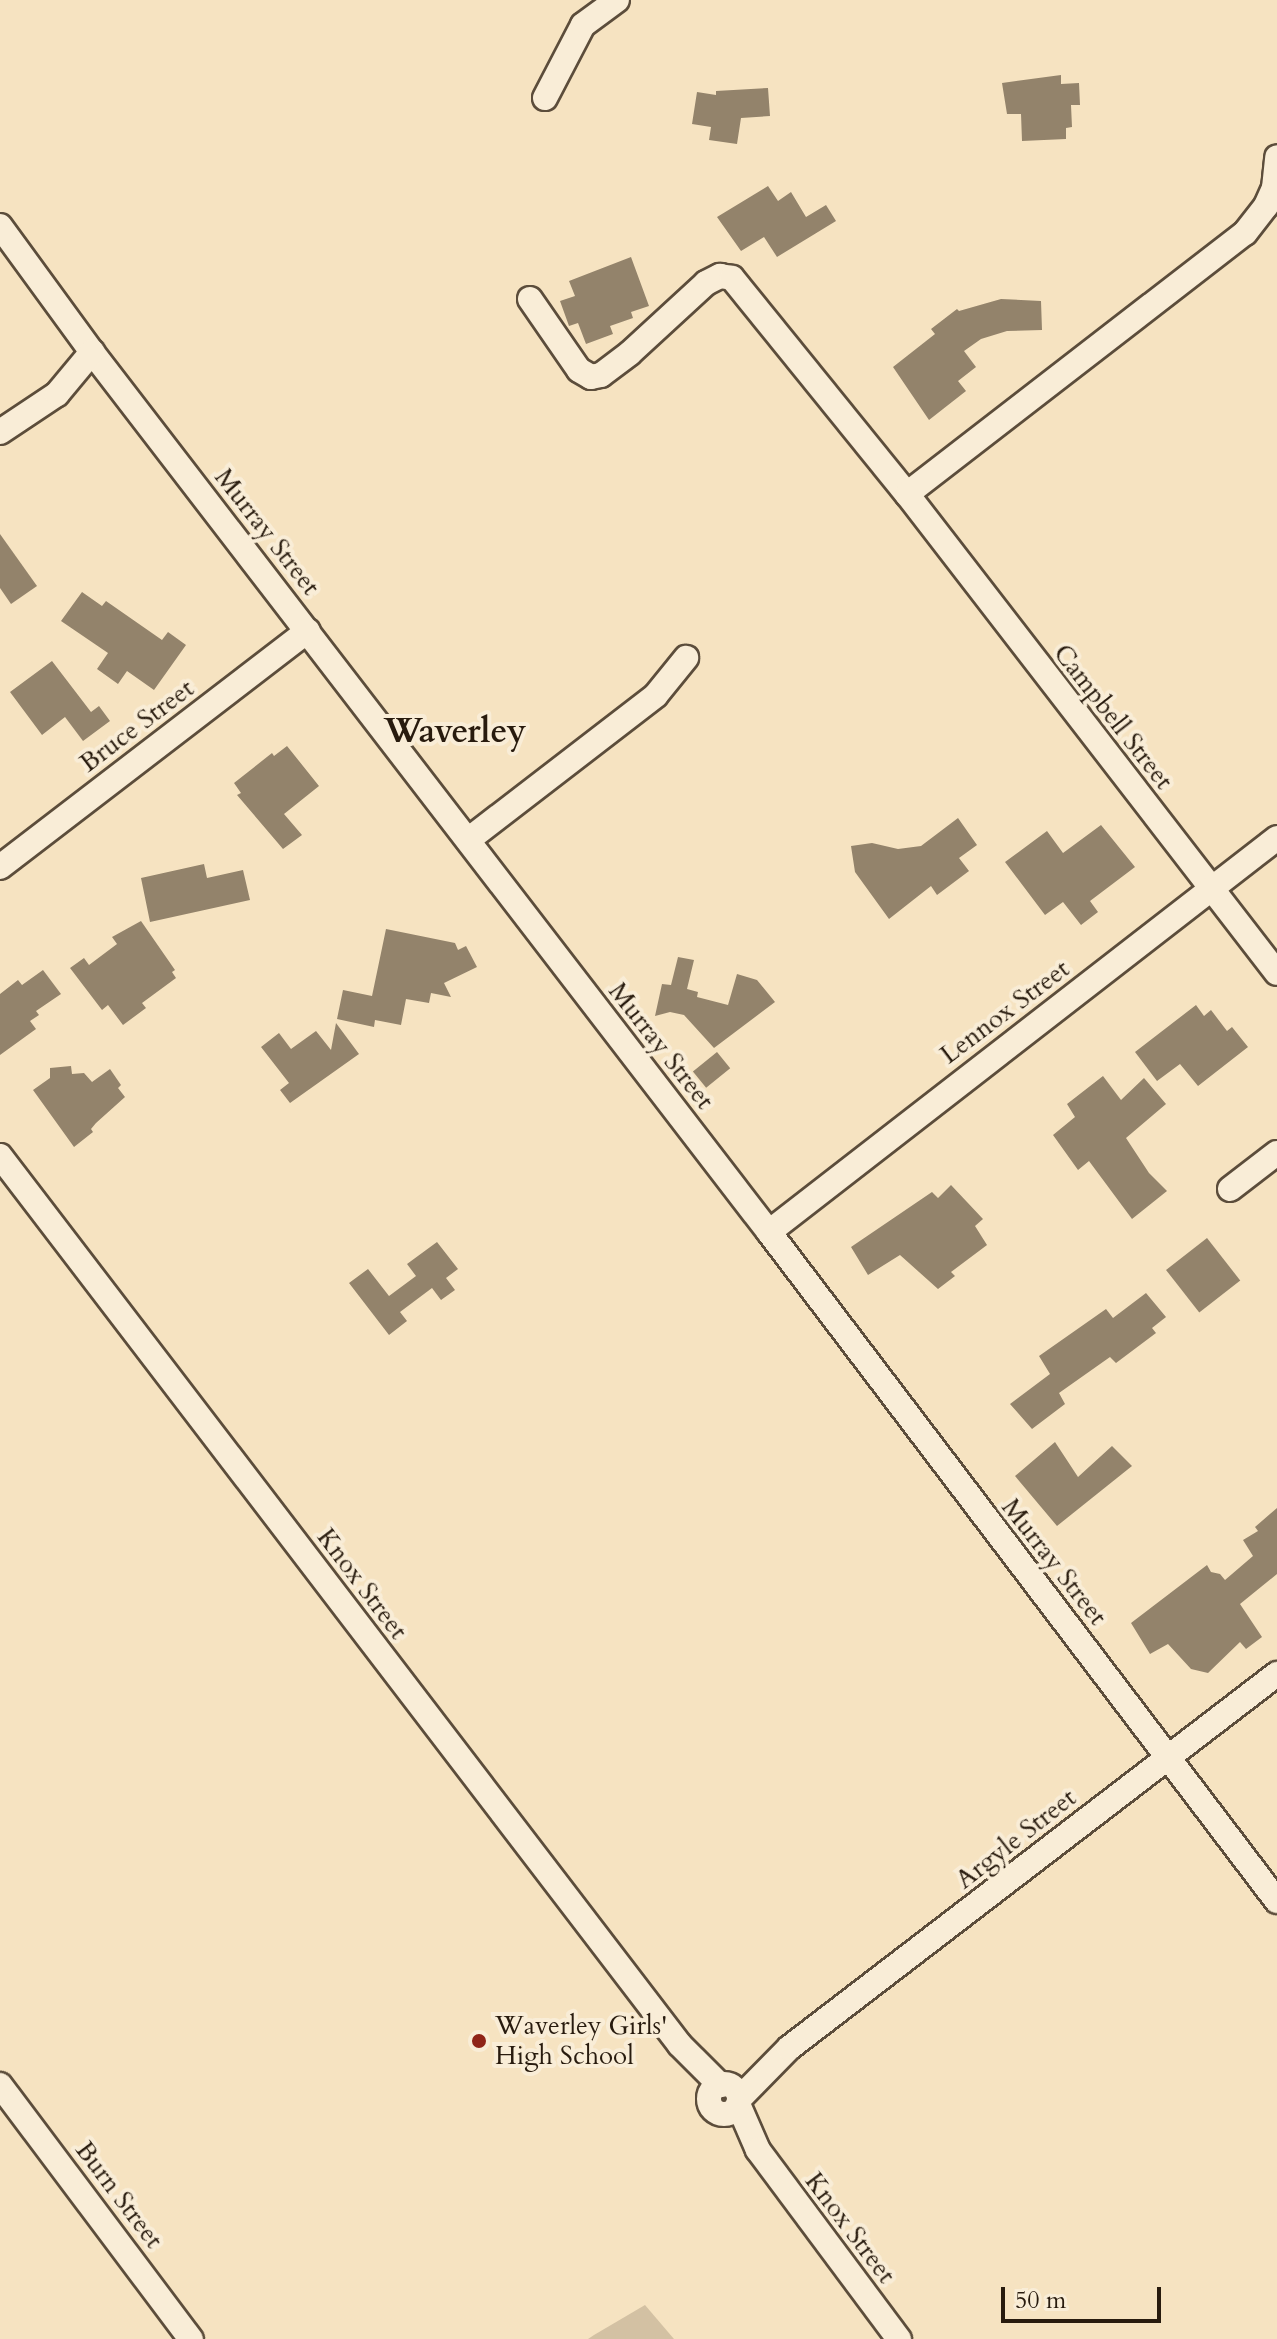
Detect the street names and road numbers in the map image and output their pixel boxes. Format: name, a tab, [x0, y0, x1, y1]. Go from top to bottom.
street label: Murray Street	[208, 462, 326, 602]
street label: Campbell Street	[1047, 638, 1179, 796]
street label: Bruce Street	[74, 673, 200, 779]
street label: Lennox Street	[934, 953, 1076, 1071]
street label: Murray Street	[602, 976, 720, 1116]
street label: Murray Street	[995, 1492, 1113, 1632]
street label: Knox Street	[310, 1522, 414, 1646]
street label: Argyle Street	[950, 1782, 1082, 1896]
street label: Burn Street	[69, 2135, 169, 2255]
street label: Knox Street	[798, 2166, 902, 2290]

